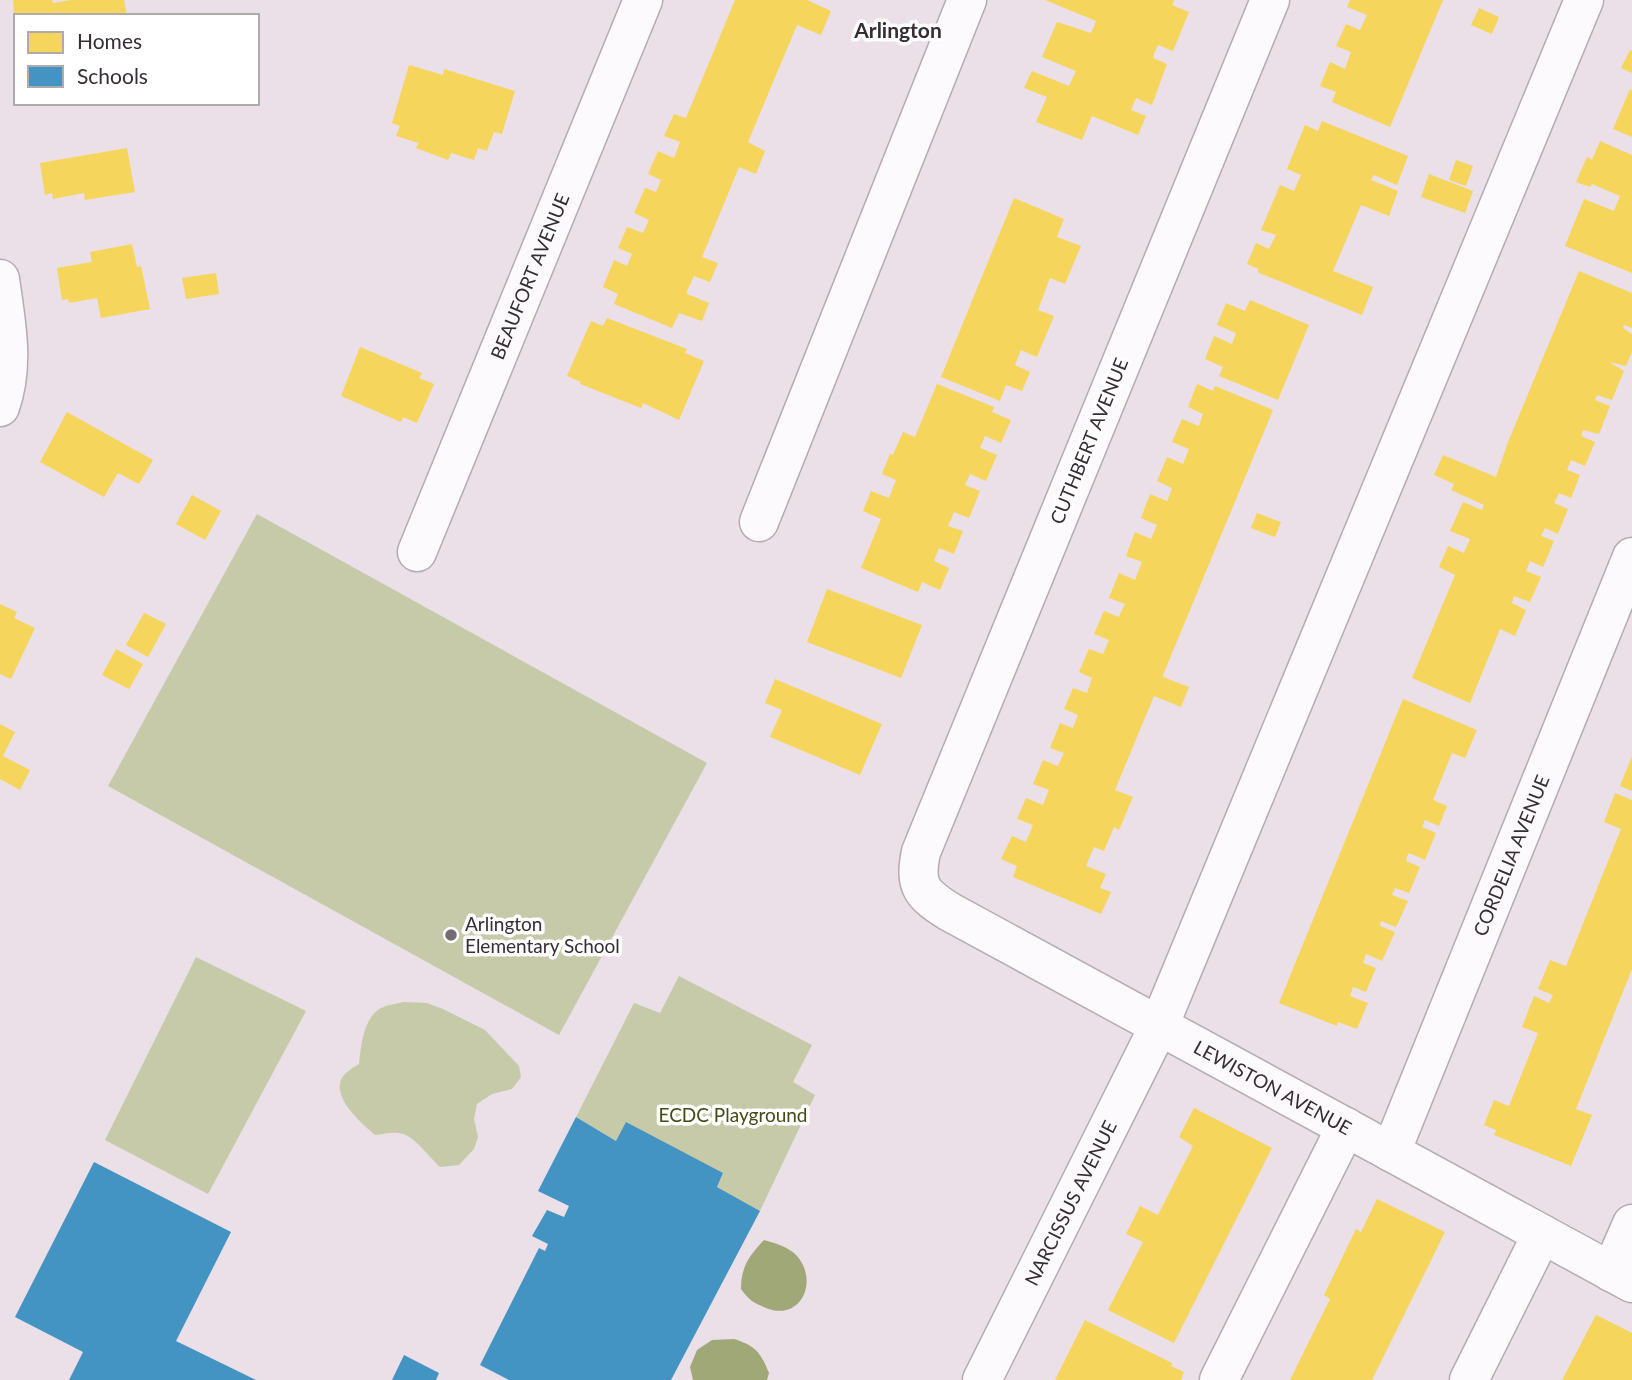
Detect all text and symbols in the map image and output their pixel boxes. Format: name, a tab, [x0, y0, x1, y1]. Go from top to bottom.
legend	[14, 14, 259, 105]
district label: Arlington	[853, 17, 942, 42]
text: Homes	[77, 28, 142, 53]
text: Schools	[77, 63, 148, 88]
street label: BEAUFORT AVENUE	[485, 190, 574, 362]
street label: CUTHBERT AVENUE	[1045, 354, 1132, 527]
street label: CORDELIA AVENUE	[1468, 771, 1554, 939]
place label: Arlington Elementary School	[465, 912, 620, 957]
marker: Arlington Elementary School	[443, 927, 459, 943]
street label: LEWISTON AVENUE	[1190, 1035, 1356, 1139]
park label: ECDC Playground	[658, 1103, 808, 1126]
street label: NARCISSUS AVENUE	[1019, 1116, 1121, 1289]

